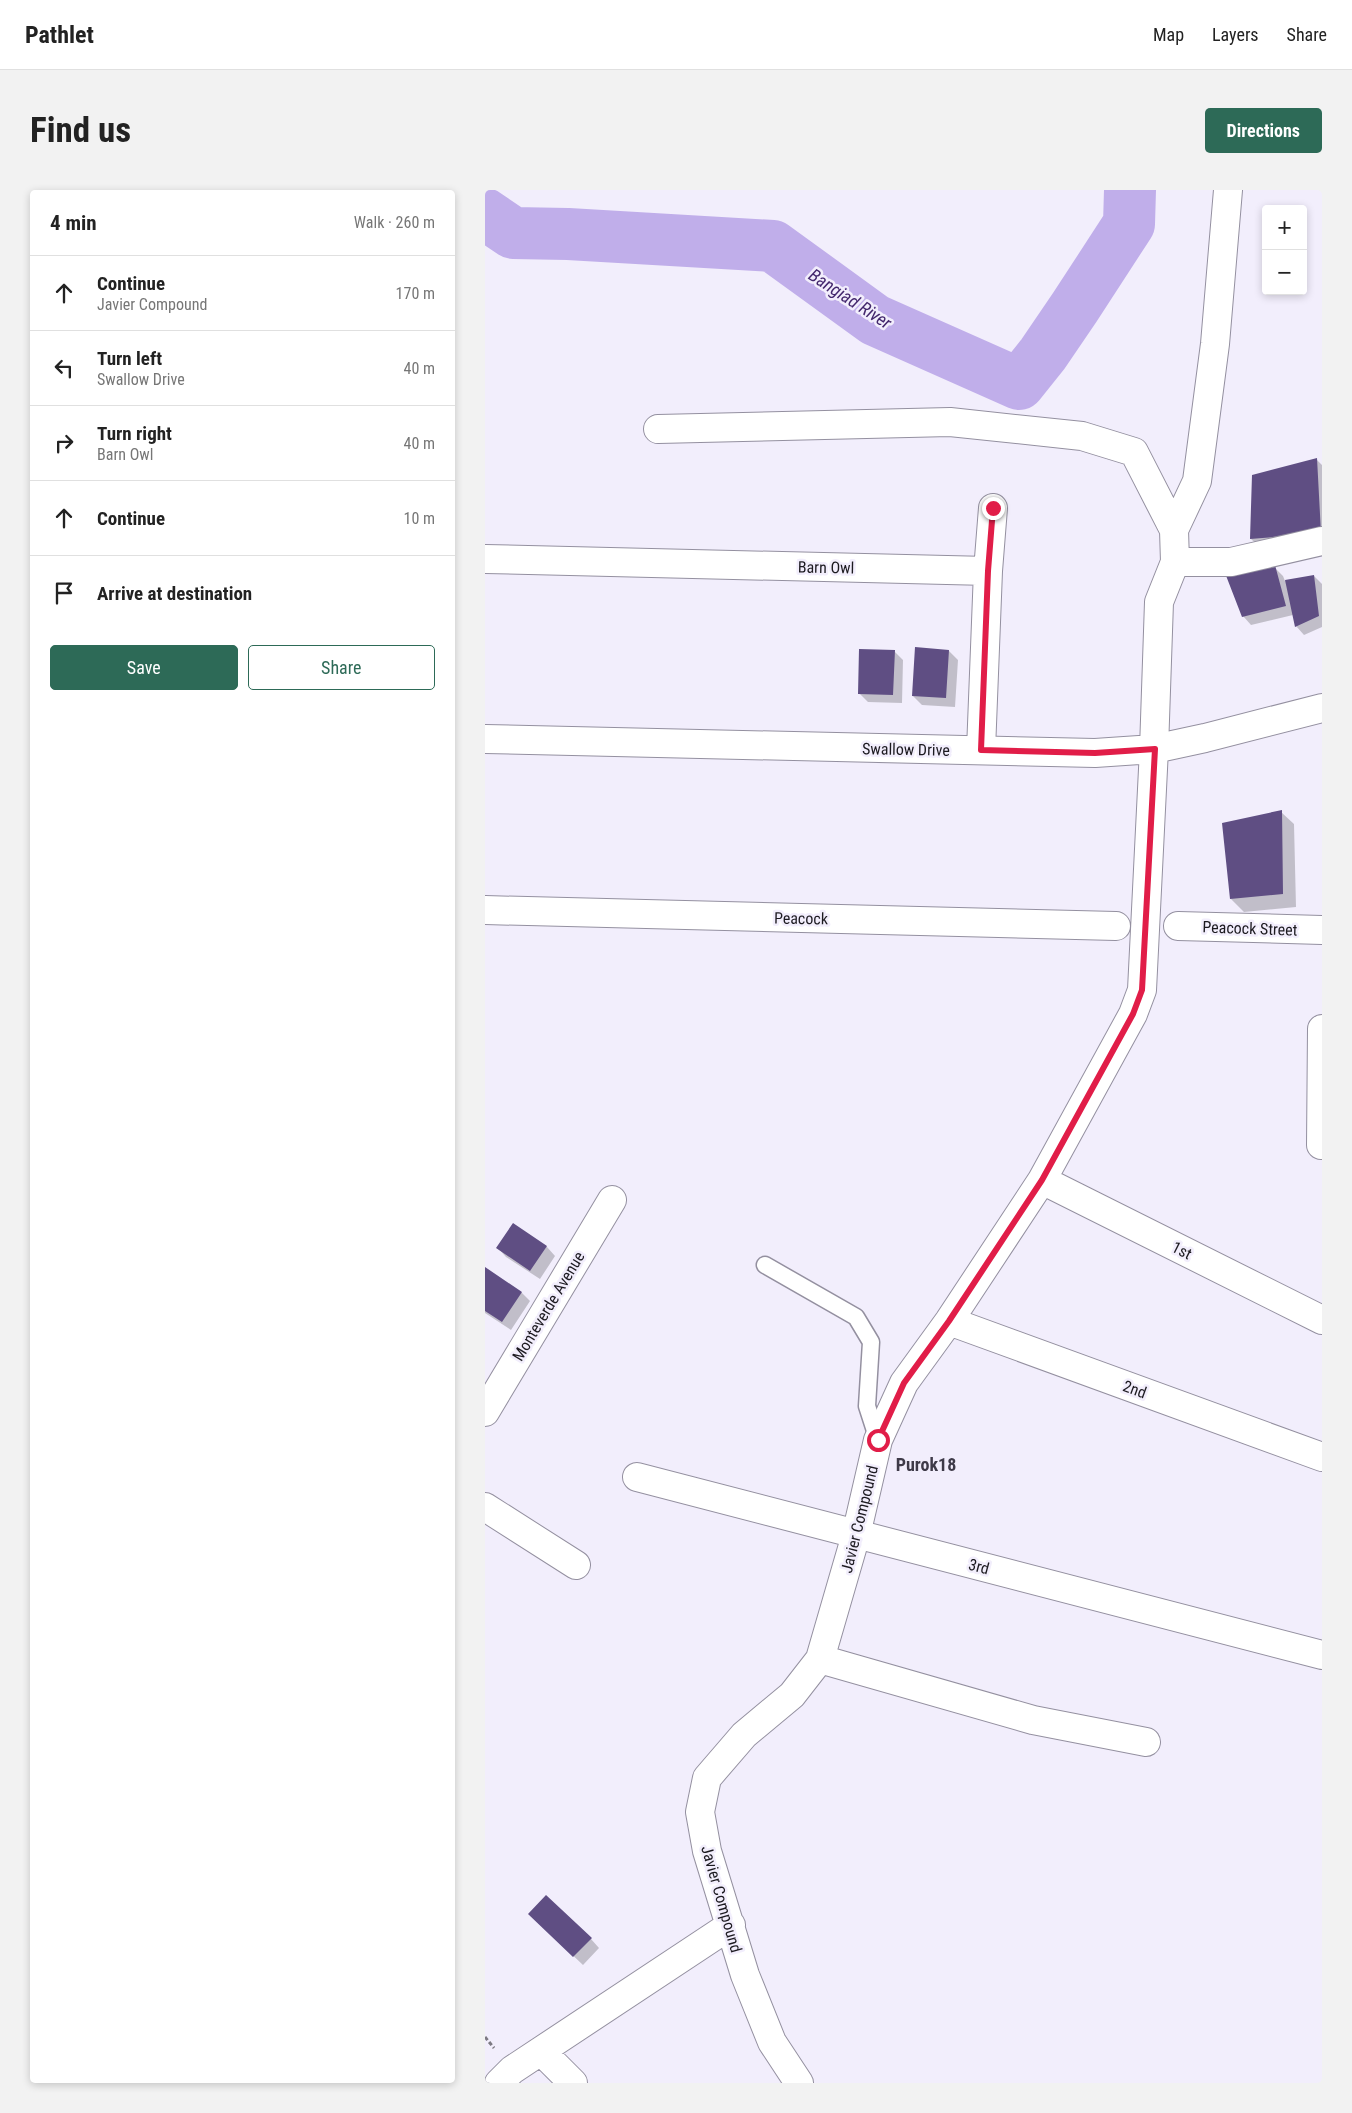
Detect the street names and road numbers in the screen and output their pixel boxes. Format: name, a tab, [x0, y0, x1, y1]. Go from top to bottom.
street label: Barn Owl	[798, 558, 854, 577]
street label: Swallow Drive	[862, 739, 950, 760]
street label: Peacock	[774, 909, 829, 928]
street label: Peacock Street	[1202, 917, 1298, 940]
street label: 1st	[1169, 1237, 1195, 1264]
street label: Monteverde Avenue	[508, 1248, 589, 1364]
street label: 2nd	[1120, 1377, 1149, 1402]
street label: Javier Compound	[837, 1463, 882, 1575]
street label: 3rd	[966, 1555, 991, 1578]
street label: Javier Compound	[697, 1843, 746, 1955]

